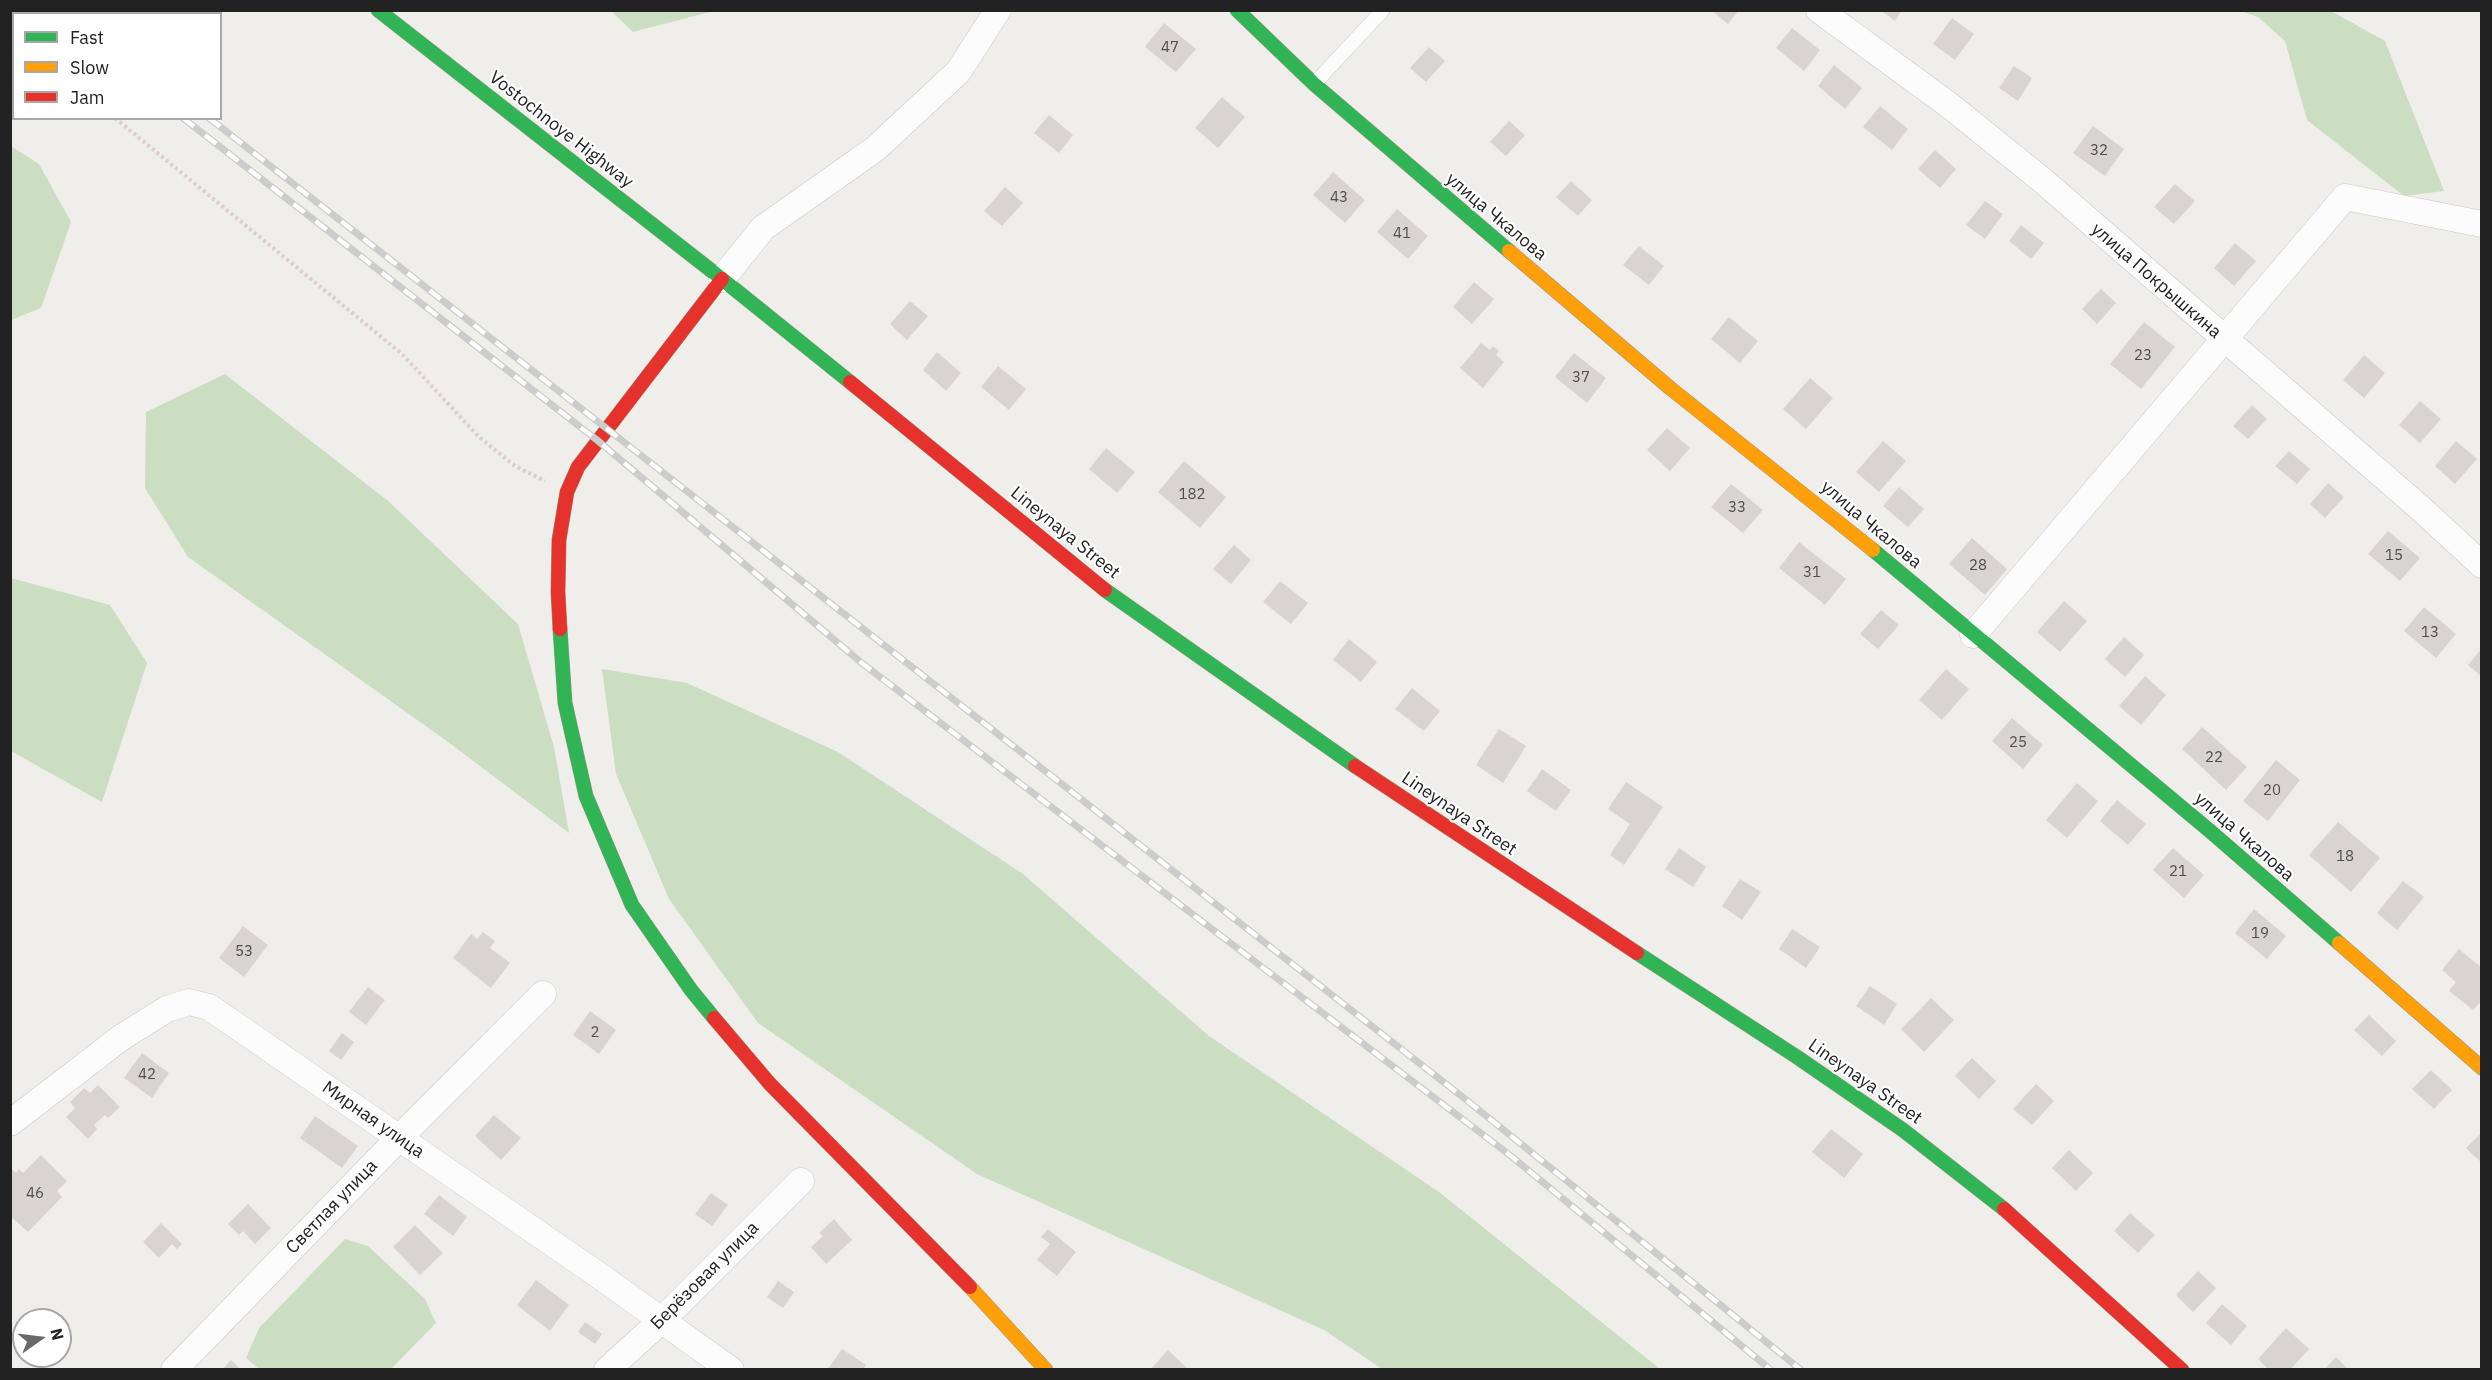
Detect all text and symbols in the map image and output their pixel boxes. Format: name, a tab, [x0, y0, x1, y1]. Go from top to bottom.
legend	[12, 12, 222, 120]
text: Fast	[70, 26, 104, 49]
house number: 47	[1161, 39, 1179, 57]
text: Slow	[70, 56, 109, 79]
street label: Vostochnoye Highway	[485, 67, 637, 193]
text: Jam	[70, 86, 105, 109]
house number: 32	[2090, 142, 2108, 160]
street label: улица Чкалова	[1441, 169, 1551, 265]
house number: 43	[1330, 189, 1348, 207]
street label: улица Покрышкина	[2087, 219, 2225, 343]
house number: 41	[1393, 225, 1411, 243]
house number: 23	[2134, 347, 2152, 365]
house number: 37	[1572, 369, 1590, 387]
street label: улица Чкалова	[1816, 477, 1926, 573]
street label: Lineynaya Street	[1006, 482, 1124, 584]
house number: 182	[1179, 486, 1205, 504]
house number: 33	[1728, 499, 1746, 517]
house number: 15	[2385, 547, 2403, 565]
house number: 28	[1969, 557, 1987, 575]
house number: 31	[1803, 564, 1821, 582]
house number: 13	[2421, 624, 2439, 642]
house number: 25	[2009, 734, 2027, 752]
house number: 22	[2205, 749, 2223, 767]
street label: Lineynaya Street	[1397, 768, 1521, 860]
house number: 20	[2263, 782, 2281, 800]
street label: улица Чкалова	[2190, 788, 2298, 886]
house number: 18	[2336, 848, 2354, 866]
house number: 21	[2169, 863, 2187, 881]
house number: 19	[2251, 925, 2269, 943]
house number: 53	[235, 943, 253, 961]
house number: 2	[591, 1024, 599, 1042]
street label: Lineynaya Street	[1804, 1035, 1926, 1129]
house number: 42	[138, 1066, 156, 1084]
street label: Мирная улица	[318, 1077, 428, 1163]
street label: Светлая улица	[282, 1155, 382, 1259]
house number: 46	[26, 1185, 44, 1203]
street label: Берёзовая улица	[646, 1217, 764, 1335]
north arrow	[12, 1308, 72, 1368]
text: N	[46, 1326, 69, 1342]

